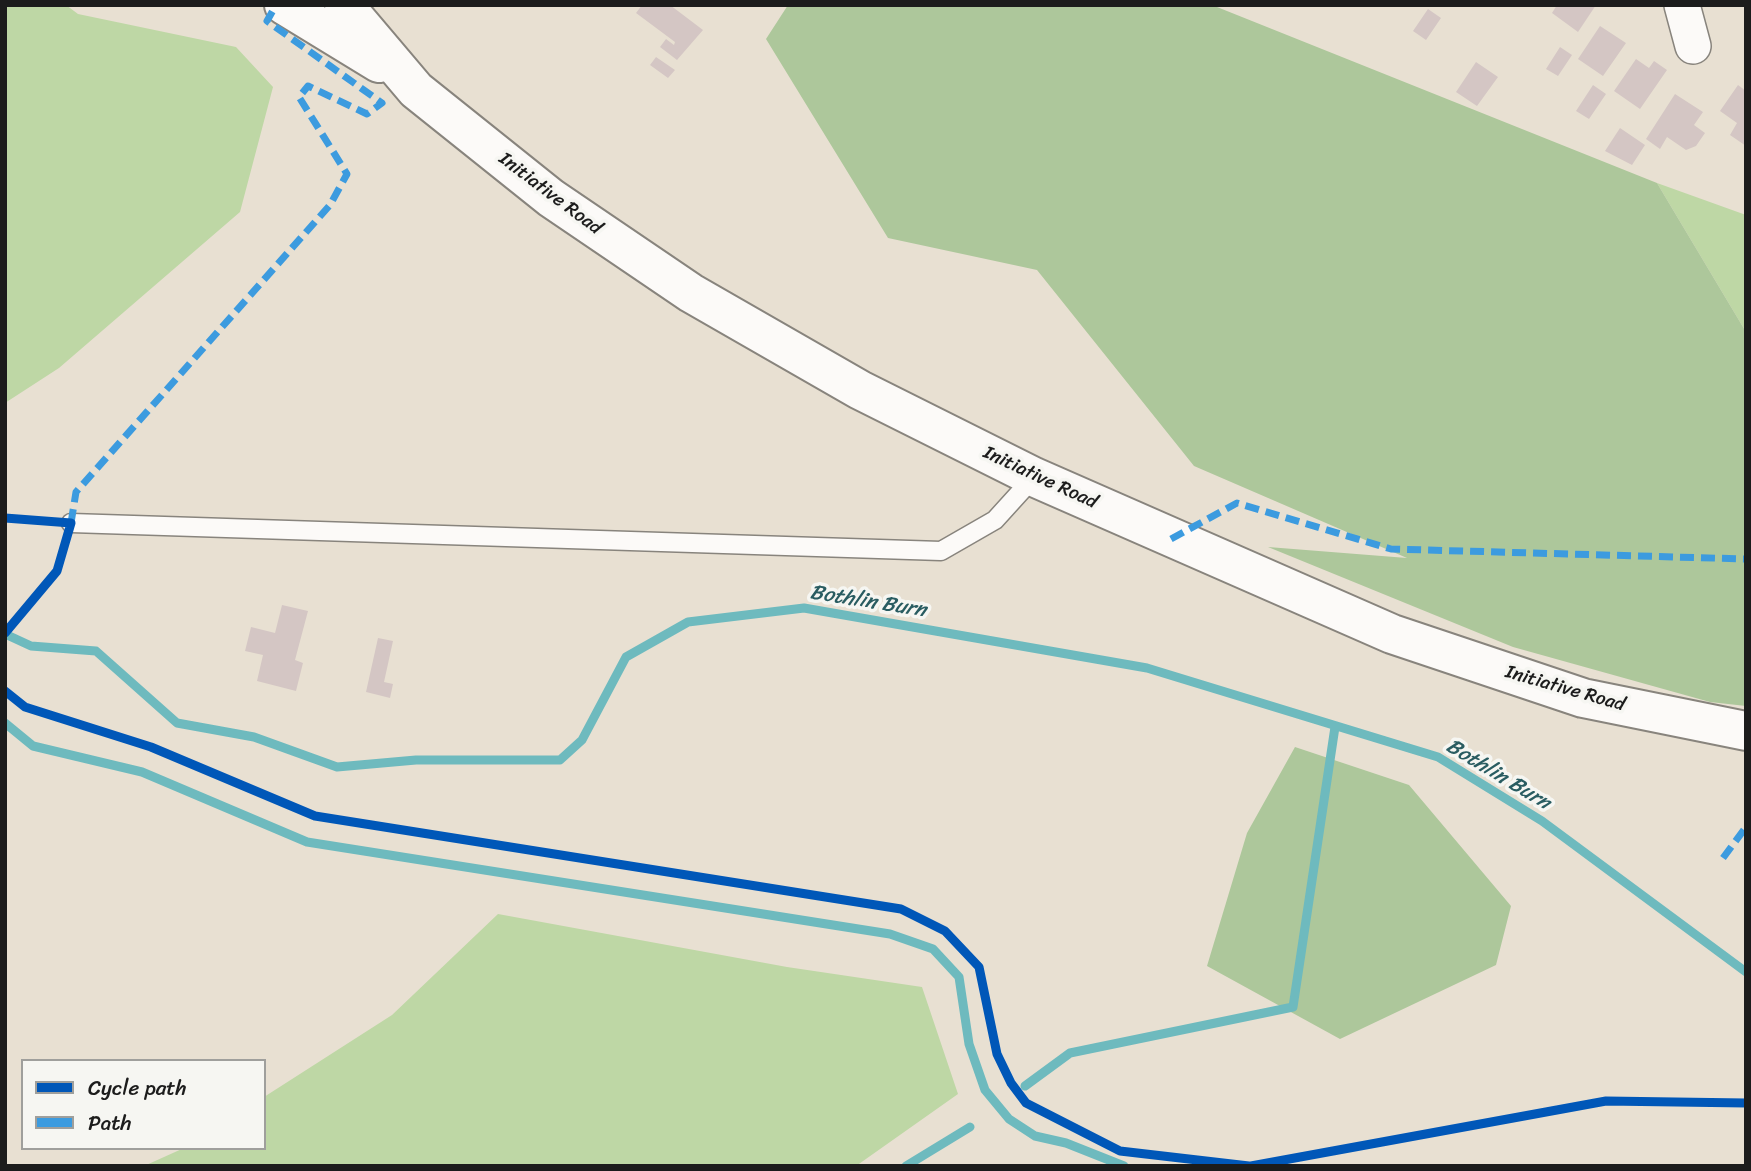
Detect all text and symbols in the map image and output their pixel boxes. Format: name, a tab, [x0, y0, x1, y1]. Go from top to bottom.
street label: Initiative Road	[494, 148, 606, 240]
street label: Initiative Road	[979, 442, 1101, 514]
water label: Bothlin Burn	[808, 580, 928, 624]
street label: Initiative Road	[1503, 661, 1627, 717]
water label: Bothlin Burn	[1441, 734, 1555, 816]
legend	[21, 1059, 266, 1150]
text: Cycle path	[88, 1069, 187, 1107]
text: Path	[88, 1104, 131, 1142]

